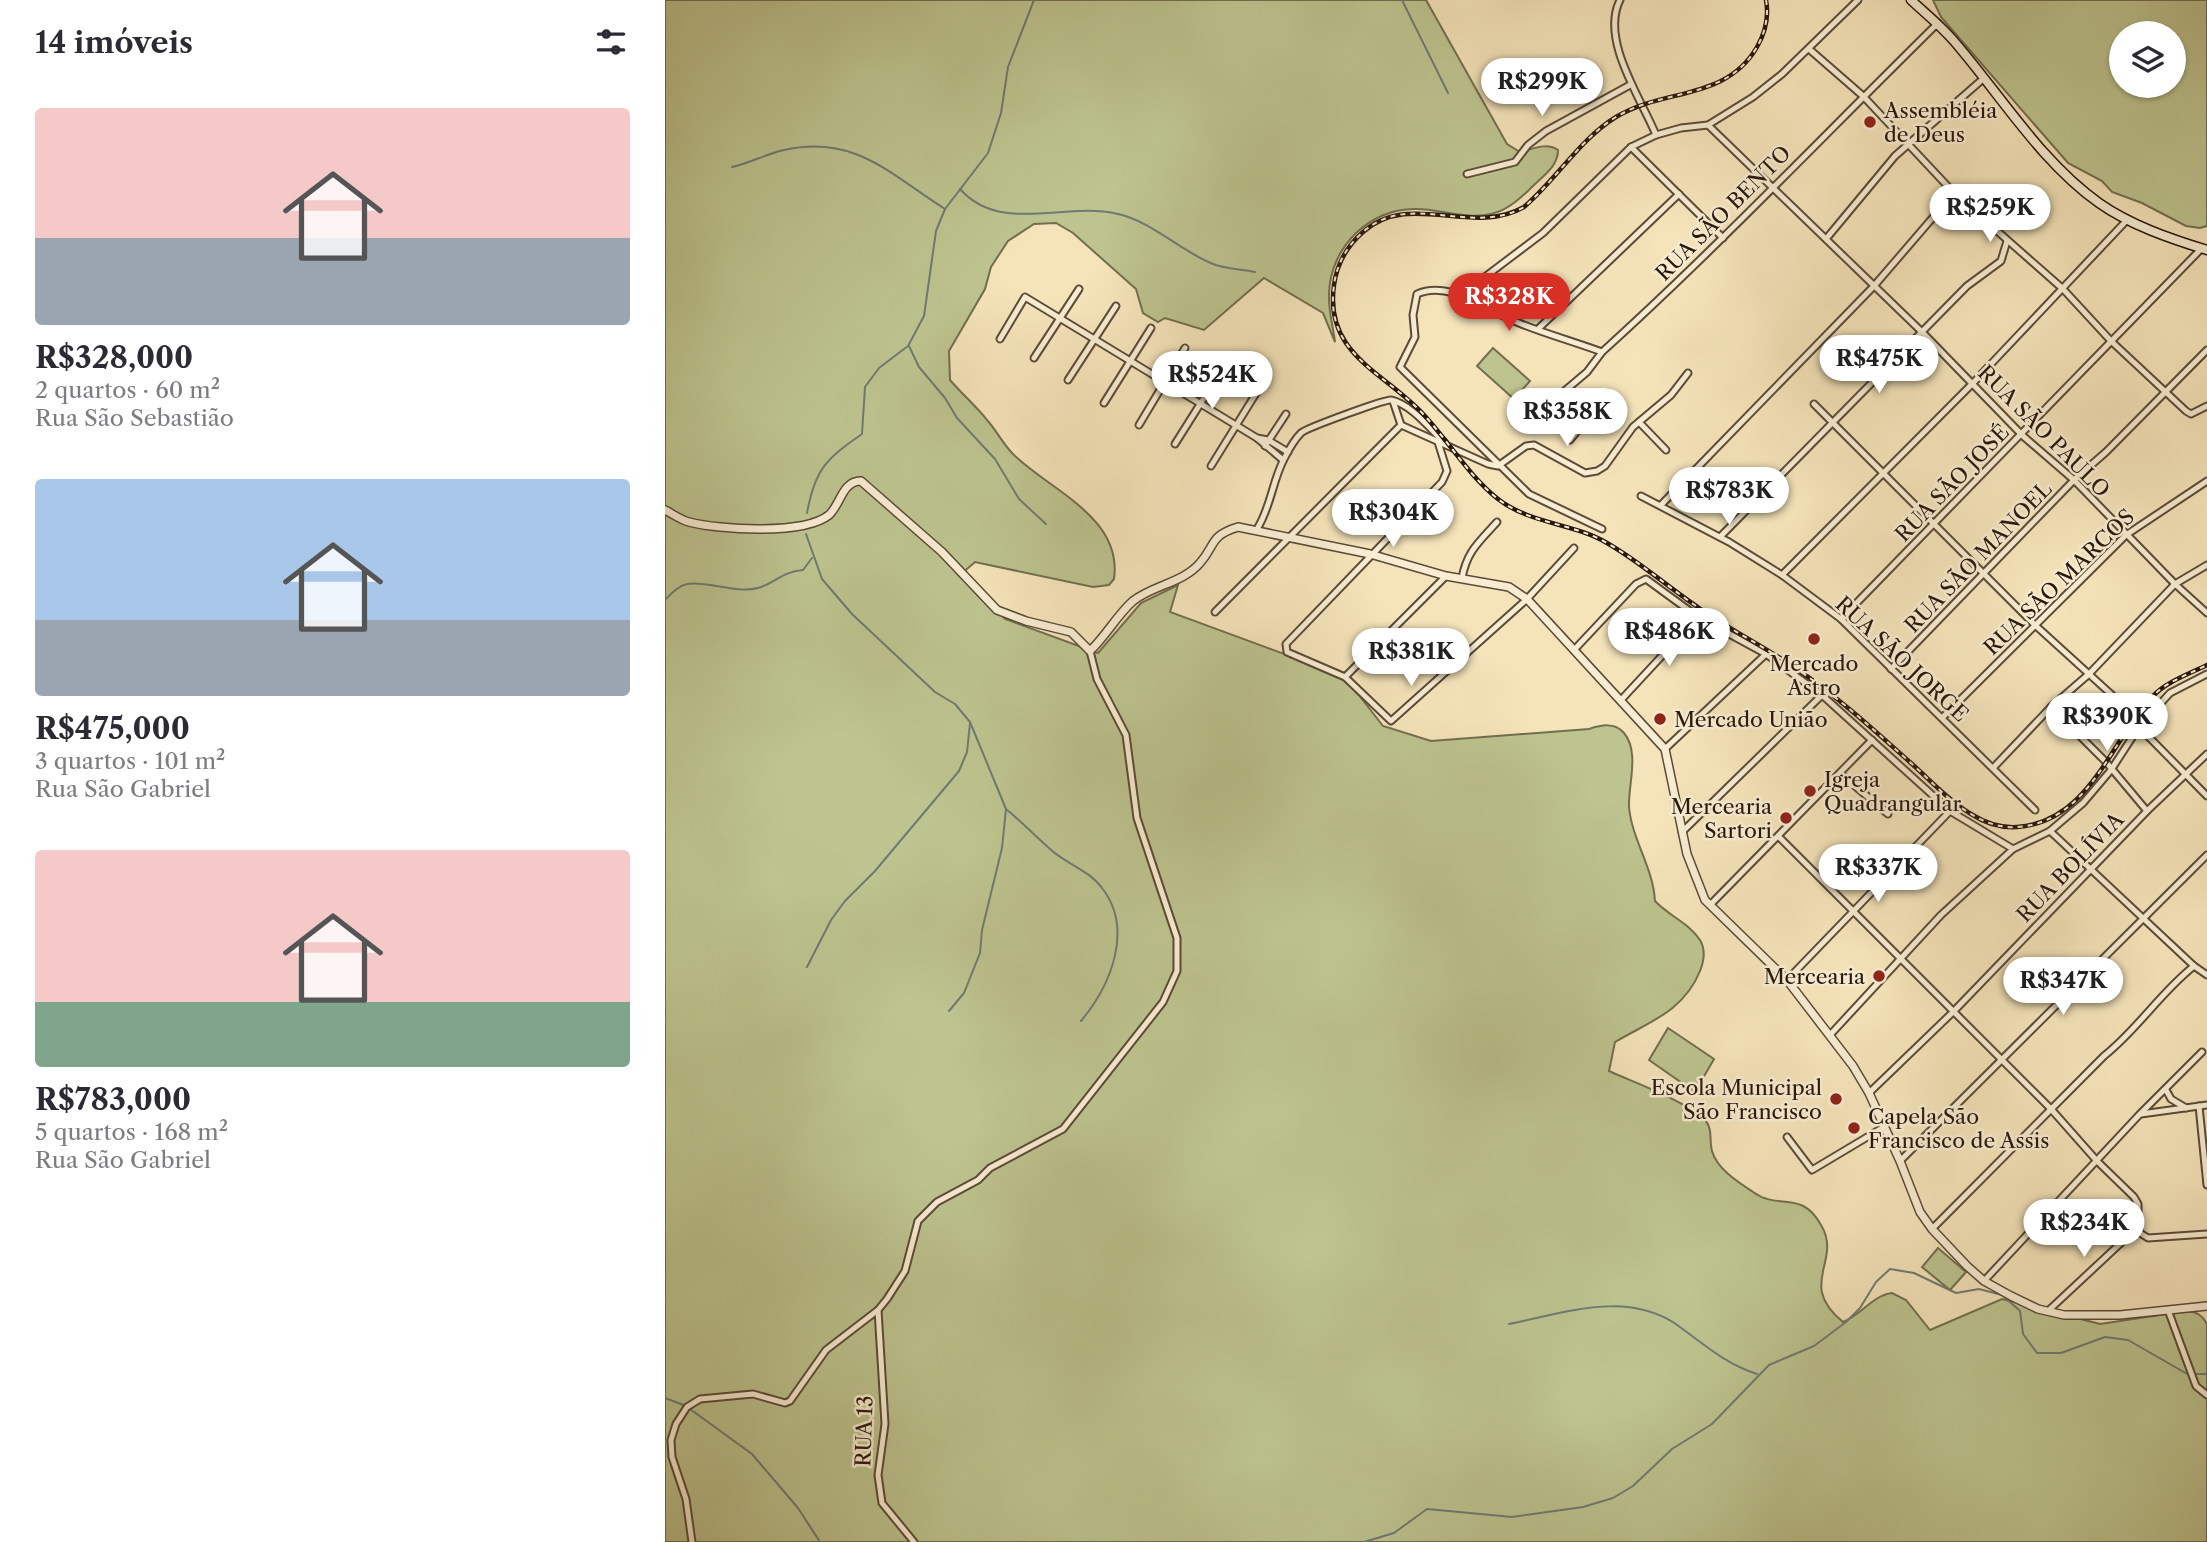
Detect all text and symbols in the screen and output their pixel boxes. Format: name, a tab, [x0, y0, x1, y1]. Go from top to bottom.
map controls	[2109, 21, 2186, 98]
button: layers	[2109, 21, 2186, 98]
icon: filters	[592, 23, 630, 61]
text: 14 imóveis	[35, 24, 193, 61]
pin: R$299K	[1485, 58, 1599, 118]
text: R$299K	[1497, 67, 1587, 95]
place label: Assembléia de Deus	[1883, 98, 1998, 147]
marker: Assembléia de Deus	[1862, 114, 1878, 130]
street label: RUA SÃO BENTO	[1650, 140, 1796, 286]
icon: home	[270, 153, 396, 279]
pin: R$259K	[1933, 184, 2047, 244]
text: R$259K	[1946, 193, 2034, 221]
pin: R$328K	[1452, 274, 1566, 333]
text: R$328K	[1464, 282, 1554, 310]
pin: R$475K	[1822, 336, 1936, 395]
text: R$328,000	[35, 339, 193, 376]
text: R$475K	[1835, 344, 1923, 372]
pin: R$524K	[1155, 352, 1269, 411]
text: R$524K	[1168, 360, 1256, 388]
street label: RUA SÃO PAULO	[1973, 360, 2115, 502]
text: 2 quartos · 60 m²	[35, 376, 220, 404]
pin: R$358K	[1510, 388, 1624, 448]
text: R$358K	[1523, 397, 1611, 425]
text: Rua São Sebastião	[35, 404, 234, 432]
street label: RUA SÃO JOSÉ	[1890, 419, 2014, 547]
pin: R$783K	[1672, 468, 1786, 527]
text: R$783K	[1685, 476, 1773, 504]
street label: RUA SÃO MANOEL	[1899, 476, 2057, 638]
pin: R$304K	[1336, 490, 1450, 549]
text: R$304K	[1348, 498, 1438, 526]
street label: RUA SÃO MARCOS	[1979, 504, 2139, 660]
icon: home	[270, 524, 396, 650]
street label: RUA SÃO JORGE	[1830, 591, 1974, 727]
pin: R$486K	[1612, 608, 1726, 668]
text: R$486K	[1624, 617, 1714, 645]
pin: R$381K	[1354, 628, 1468, 688]
marker: Mercado Astro	[1806, 631, 1822, 647]
text: R$381K	[1368, 637, 1454, 665]
place label: Mercado Astro	[1770, 651, 1858, 700]
pin: R$390K	[2050, 694, 2164, 753]
text: R$390K	[2062, 702, 2152, 730]
place label: Mercado União	[1674, 707, 1828, 732]
text: R$475,000	[35, 710, 190, 747]
marker: Mercado União	[1652, 711, 1668, 727]
text: 3 quartos · 101 m²	[35, 747, 226, 775]
place label: Igreja Quadrangular	[1824, 767, 1962, 816]
text: Rua São Gabriel	[35, 775, 211, 803]
marker: Igreja Quadrangular	[1802, 783, 1818, 799]
place label: Mercearia Sartori	[1671, 794, 1773, 843]
street label: RUA BOLÍVIA	[2011, 807, 2129, 927]
marker: Mercearia Sartori	[1778, 810, 1794, 826]
pin: R$337K	[1821, 844, 1935, 904]
text: R$337K	[1835, 853, 1921, 881]
icon: home	[270, 895, 396, 1021]
pin: R$347K	[2006, 958, 2120, 1017]
place label: Mercearia	[1764, 964, 1866, 989]
text: R$347K	[2019, 966, 2107, 994]
marker: Mercearia	[1871, 968, 1887, 984]
place label: Escola Municipal São Francisco	[1651, 1075, 1822, 1124]
text: R$783,000	[35, 1081, 191, 1118]
marker: Escola Municipal São Francisco	[1828, 1091, 1844, 1107]
place label: Capela São Francisco de Assis	[1868, 1104, 2049, 1153]
text: 5 quartos · 168 m²	[35, 1118, 228, 1146]
marker: Capela São Francisco de Assis	[1846, 1120, 1862, 1136]
text: Rua São Gabriel	[35, 1146, 211, 1174]
pin: R$234K	[2027, 1200, 2141, 1259]
text: R$234K	[2039, 1208, 2129, 1236]
street label: RUA 13	[850, 1395, 878, 1467]

